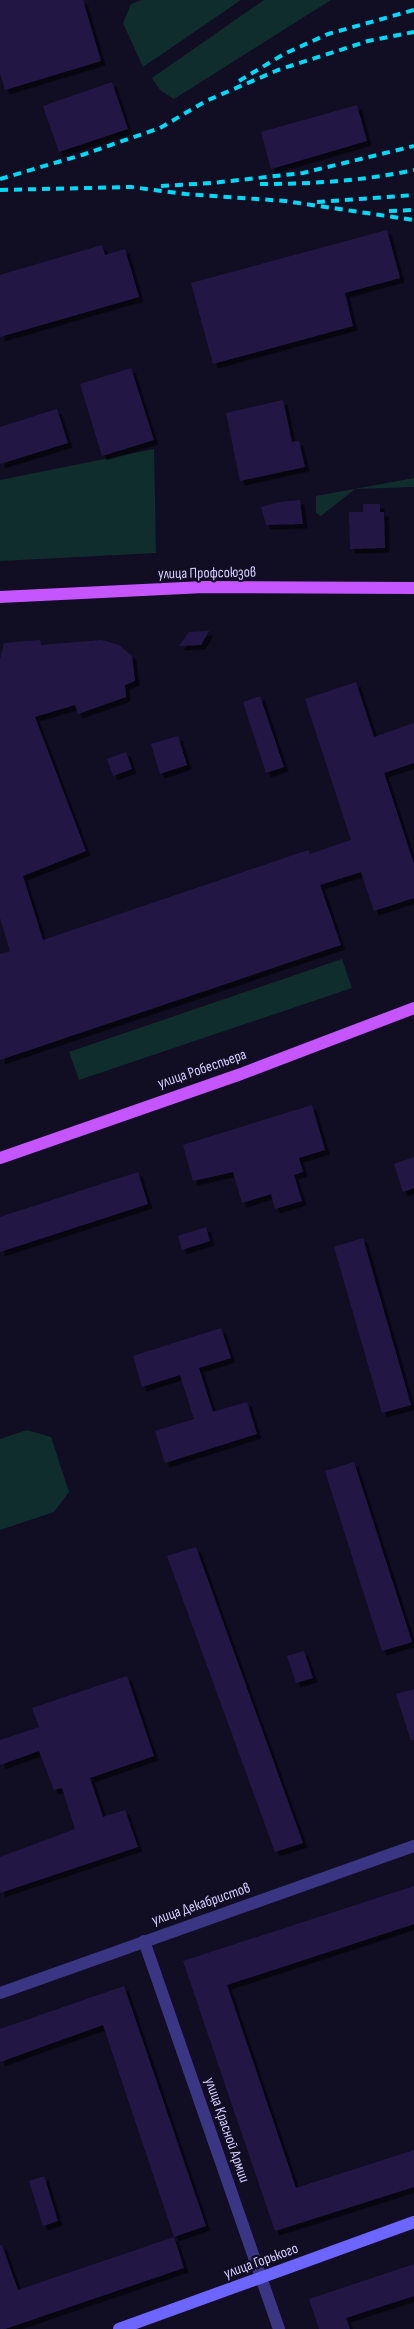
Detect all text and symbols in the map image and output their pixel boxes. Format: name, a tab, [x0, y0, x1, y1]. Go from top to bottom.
street label: улица Профсоюзов	[158, 563, 256, 583]
street label: улица Робеспьера	[155, 1045, 249, 1093]
street label: улица Декабристов	[149, 1878, 253, 1930]
street label: улица Красной Армии	[200, 2075, 254, 2185]
street label: улица Горького	[221, 2239, 301, 2283]

